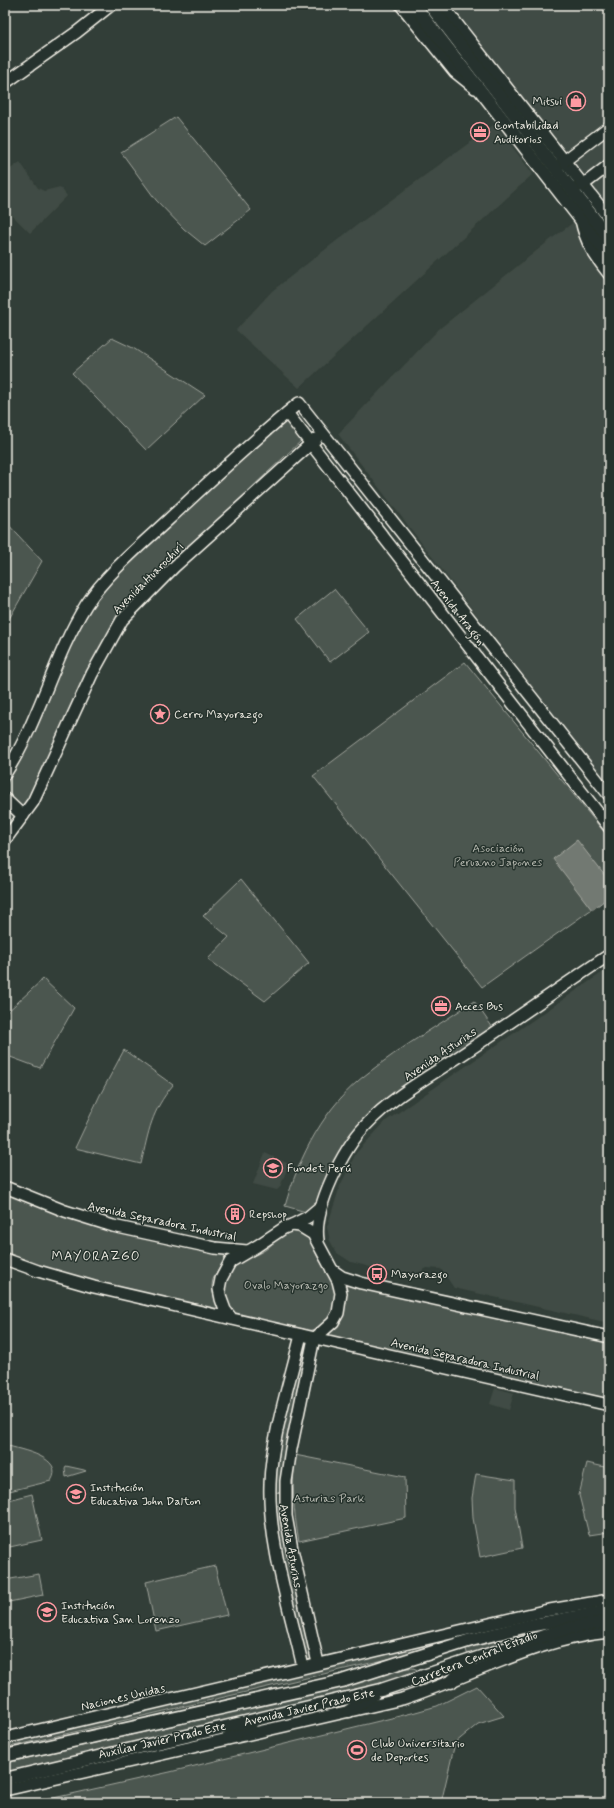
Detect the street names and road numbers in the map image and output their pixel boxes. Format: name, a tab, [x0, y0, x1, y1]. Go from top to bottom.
street label: Avenida Huarochirí	[109, 539, 188, 618]
street label: Avenida Aragón	[426, 576, 488, 650]
street label: Avenida Asturias	[401, 1024, 480, 1085]
street label: Avenida Separadora Industrial	[86, 1198, 238, 1246]
street label: Avenida Separadora Industrial	[389, 1335, 541, 1385]
street label: Avenida Asturias	[275, 1503, 305, 1589]
street label: Carretera Central Estadio	[409, 1627, 540, 1690]
street label: Naciones Unidas	[80, 1680, 168, 1715]
street label: Avenida Javier Prado Este	[242, 1685, 376, 1731]
street label: Auxiliar Javier Prado Este	[97, 1718, 228, 1763]

